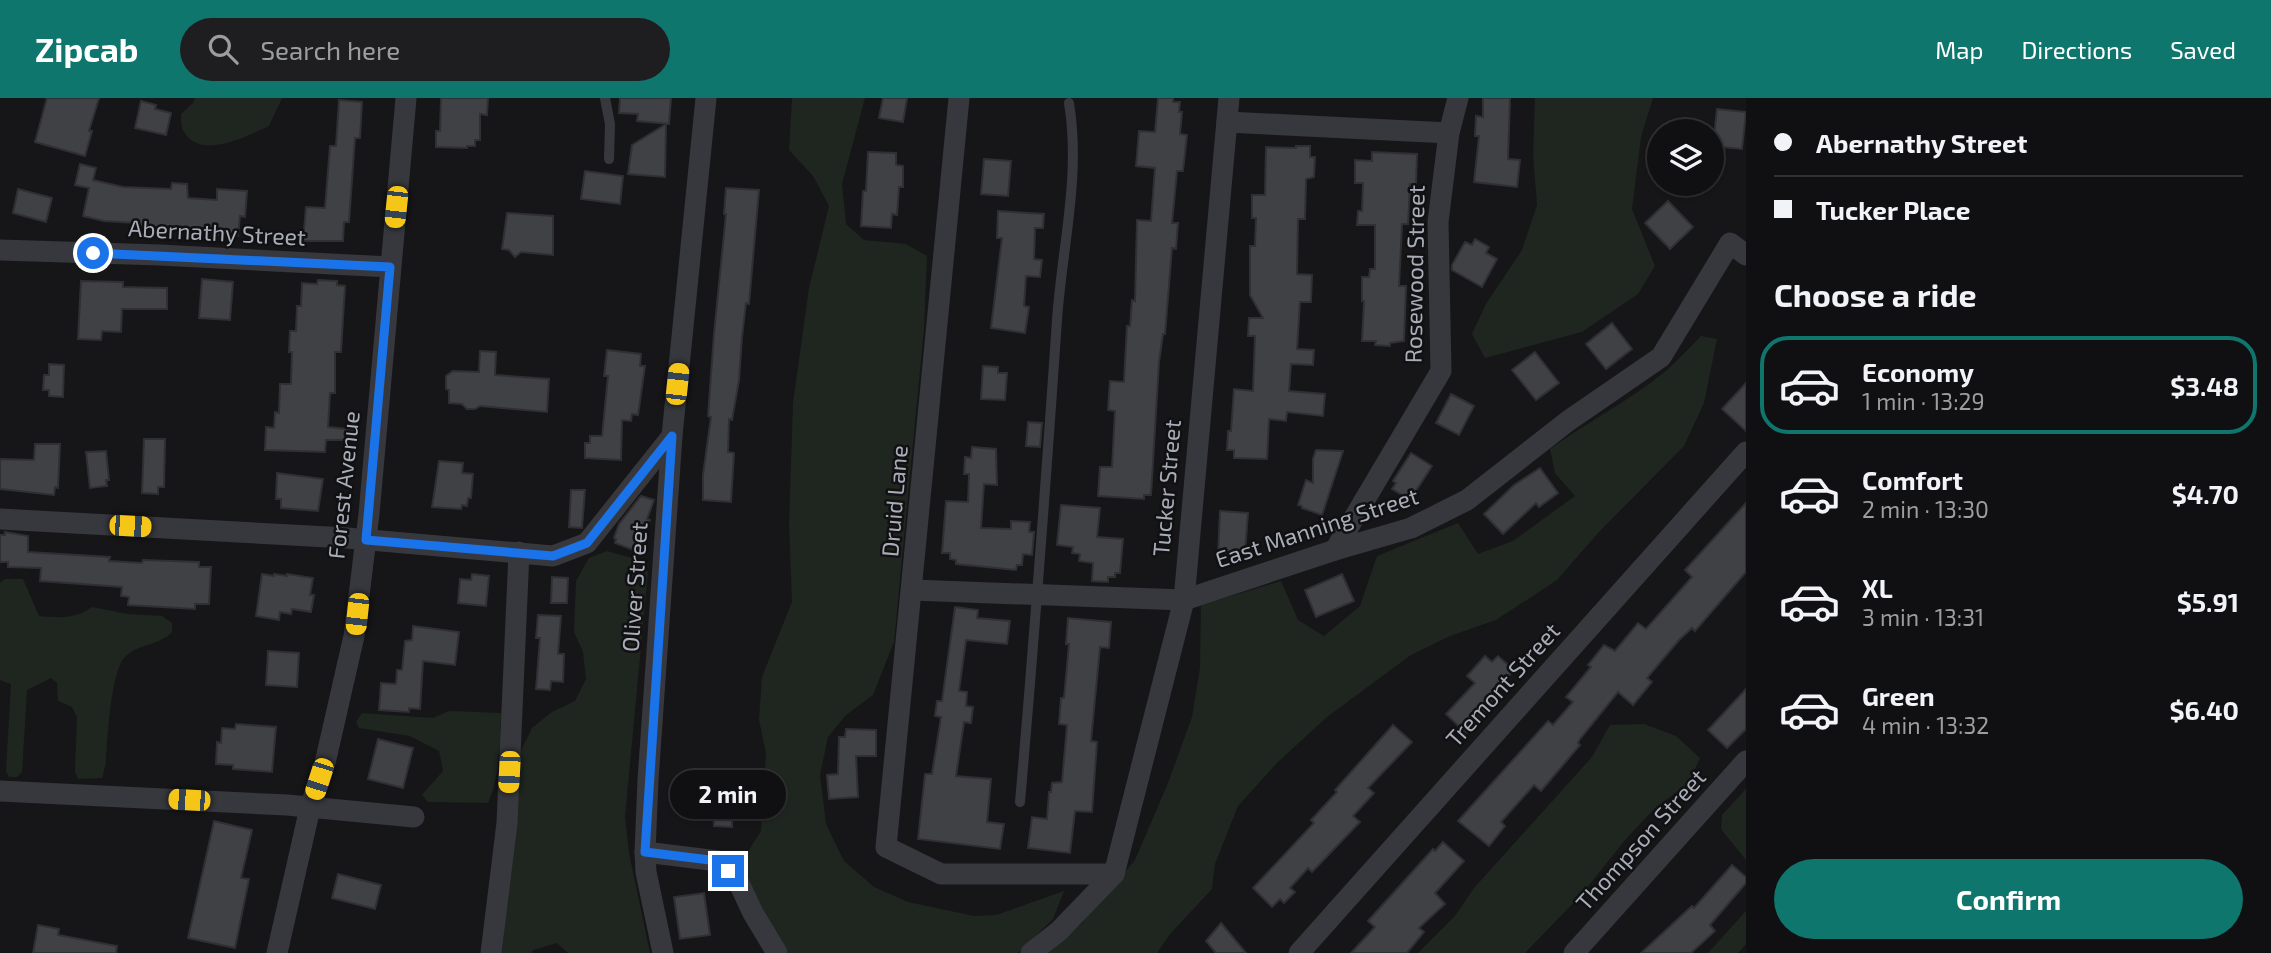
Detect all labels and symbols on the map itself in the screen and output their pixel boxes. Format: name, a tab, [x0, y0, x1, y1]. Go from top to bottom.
street label: Rosewood Street	[1398, 184, 1430, 363]
car	[384, 185, 409, 229]
street label: Abernathy Street	[128, 213, 307, 251]
route start	[77, 237, 109, 269]
car	[665, 362, 690, 406]
street label: Forest Avenue	[321, 410, 365, 560]
street label: Tucker Street	[1146, 418, 1186, 557]
street label: Druid Lane	[875, 444, 913, 558]
street label: East Manning Street	[1212, 481, 1422, 573]
car	[109, 514, 152, 538]
street label: Oliver Street	[615, 521, 653, 653]
car	[345, 592, 370, 636]
street label: Tremont Street	[1439, 616, 1565, 752]
car	[498, 750, 521, 794]
car	[303, 756, 336, 802]
street label: Thompson Street	[1569, 763, 1711, 916]
callout: 2 min	[670, 770, 786, 818]
car	[168, 788, 211, 812]
route end	[712, 855, 744, 887]

